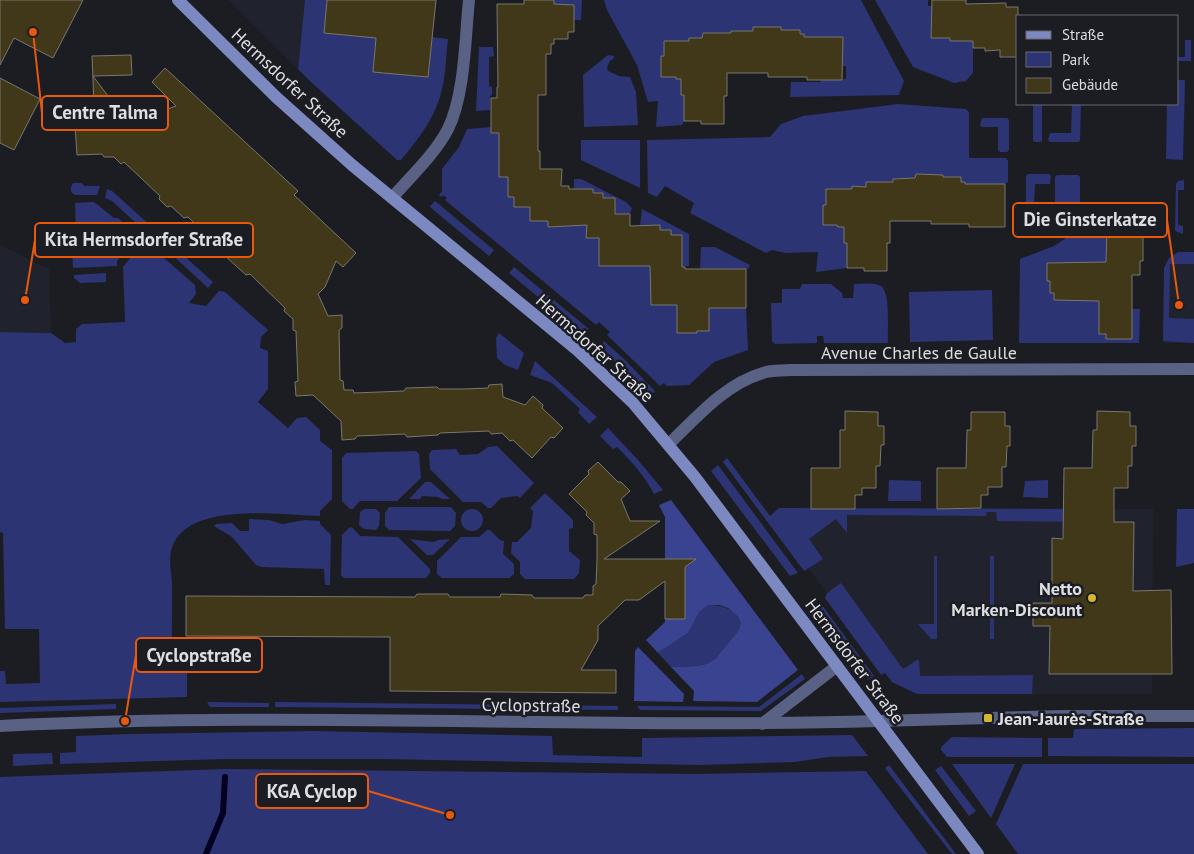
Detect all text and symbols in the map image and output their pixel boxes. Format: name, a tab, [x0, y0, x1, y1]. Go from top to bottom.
legend	[1016, 15, 1179, 105]
street label: Hermsdorfer Straße	[227, 23, 353, 143]
text: Straße	[1062, 25, 1104, 44]
text: Park	[1062, 50, 1090, 69]
text: Gebäude	[1062, 75, 1118, 94]
callout: Centre Talma	[42, 96, 168, 130]
text: Centre Talma	[52, 100, 158, 124]
callout: Die Ginsterkatze	[1013, 203, 1167, 237]
text: Die Ginsterkatze	[1023, 207, 1157, 231]
callout: Kita Hermsdorfer Straße	[35, 223, 253, 257]
text: Kita Hermsdorfer Straße	[45, 227, 243, 251]
street label: Hermsdorfer Straße	[531, 289, 659, 407]
street label: Avenue Charles de Gaulle	[821, 341, 1017, 364]
place label: Netto Marken-Discount	[951, 577, 1083, 621]
marker: Netto Marken-Discount	[1086, 592, 1098, 604]
street label: Hermsdorfer Straße	[800, 594, 910, 728]
callout: Cyclopstraße	[136, 638, 262, 672]
text: Cyclopstraße	[146, 643, 252, 667]
street label: Cyclopstraße	[481, 693, 581, 717]
place label: Jean-Jaurès-Straße	[997, 707, 1144, 730]
marker: Jean-Jaurès-Straße	[982, 712, 994, 724]
callout: KGA Cyclop	[256, 774, 368, 808]
text: KGA Cyclop	[267, 779, 357, 803]

